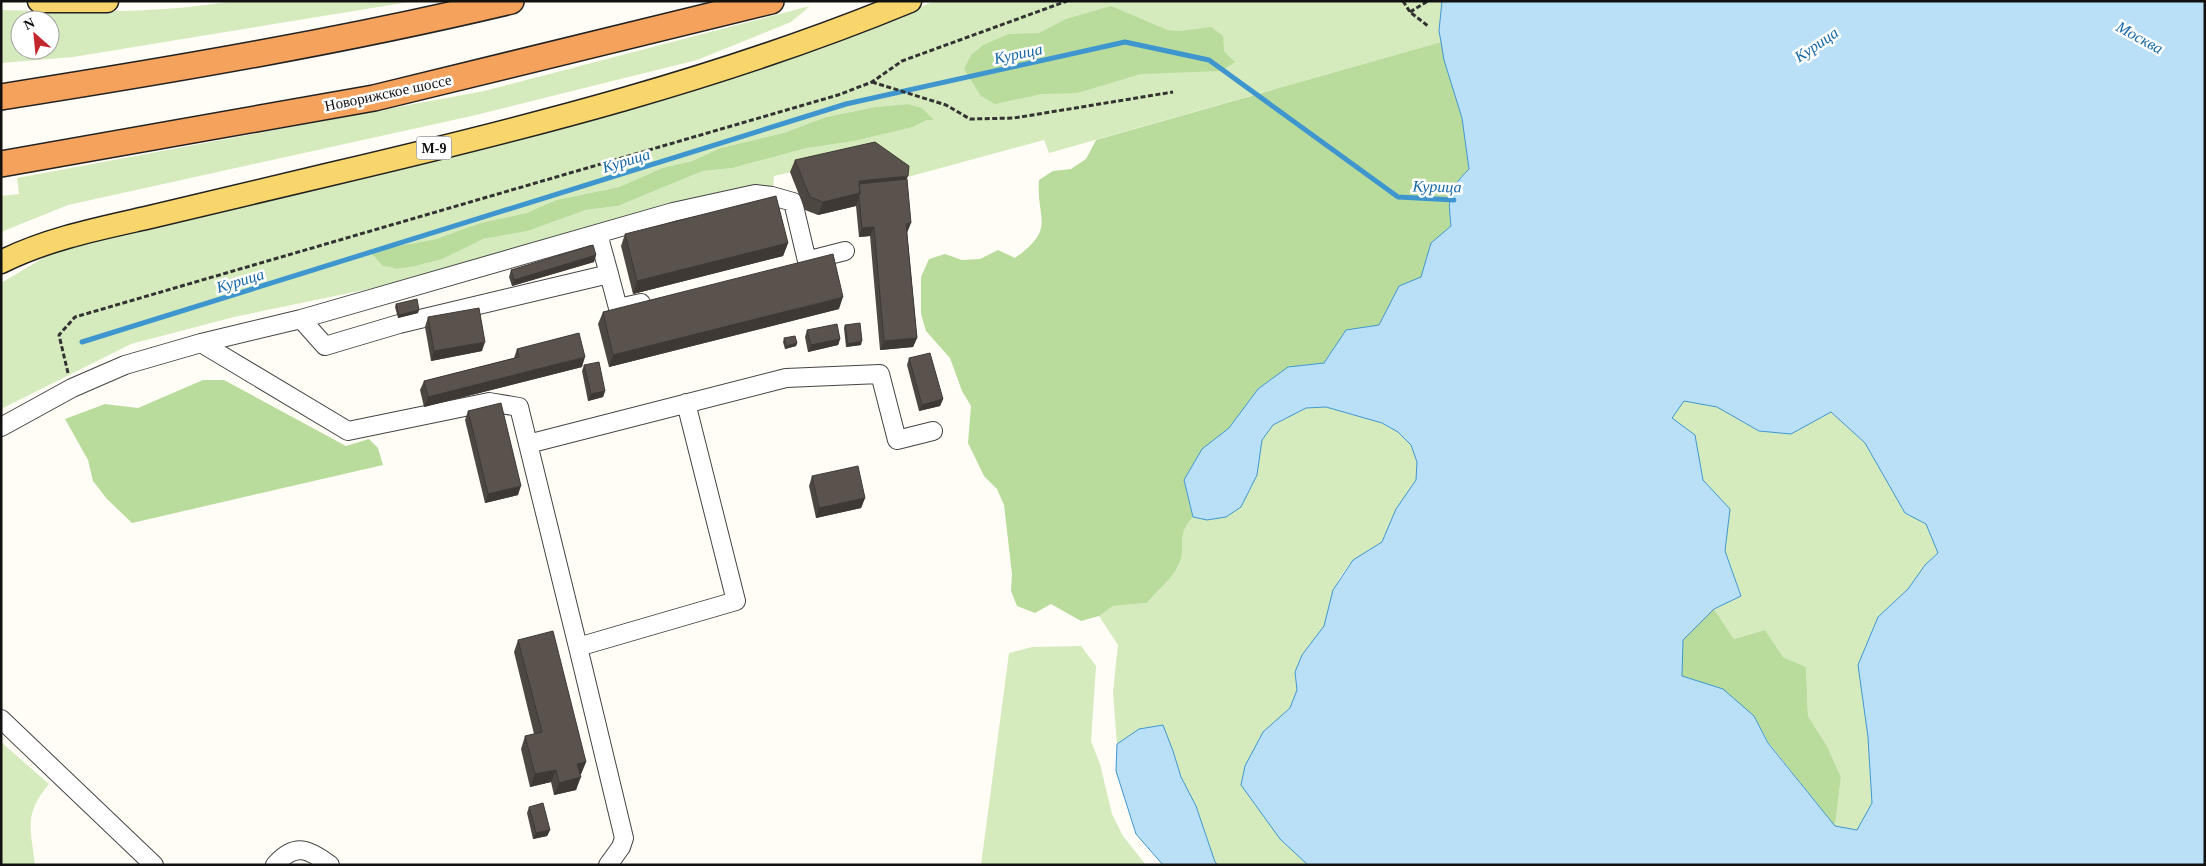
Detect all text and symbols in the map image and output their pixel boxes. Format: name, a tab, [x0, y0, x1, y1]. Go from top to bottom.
north arrow	[10, 10, 60, 60]
text: N	[21, 15, 37, 33]
water label: Москва	[2113, 17, 2166, 57]
water label: Курица	[1790, 24, 1842, 67]
water label: Курица	[991, 40, 1044, 68]
street label: Новорижское шоссе	[323, 72, 453, 114]
road number: М-9	[416, 136, 452, 160]
water label: Курица	[599, 145, 652, 177]
water label: Курица	[1411, 178, 1462, 196]
water label: Курица	[213, 265, 266, 297]

